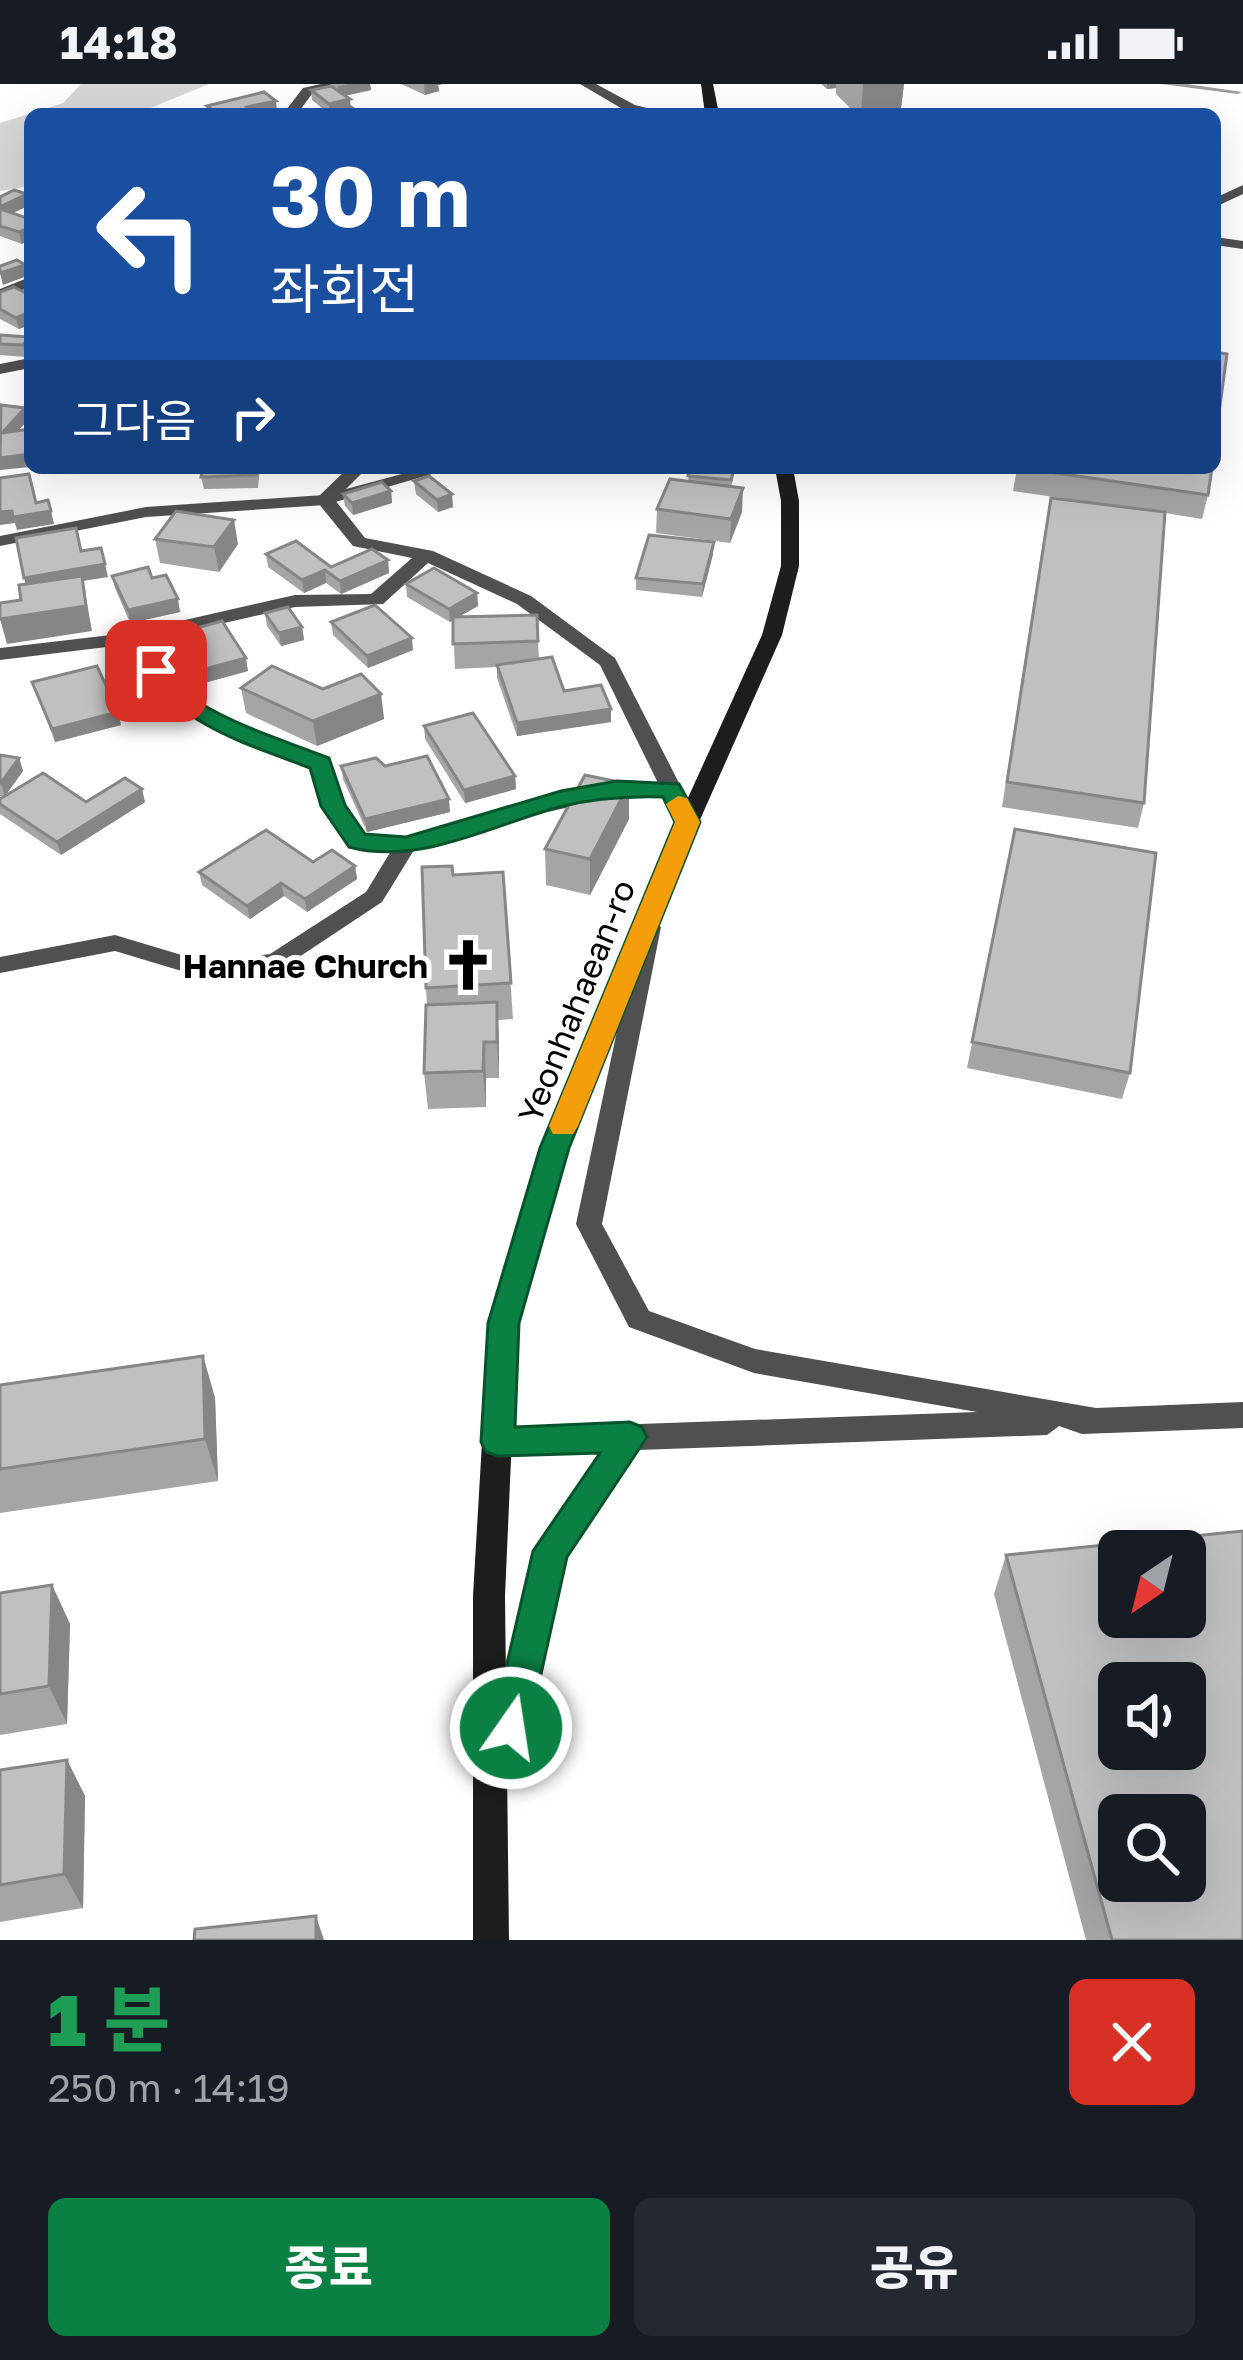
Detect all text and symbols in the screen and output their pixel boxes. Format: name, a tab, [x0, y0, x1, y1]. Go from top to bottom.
text: 14:18	[60, 15, 178, 69]
text: 30 m	[270, 145, 470, 245]
icon: left	[72, 156, 228, 312]
text: 좌회전	[270, 256, 419, 321]
icon: right	[220, 384, 286, 450]
text: 그다음	[72, 393, 196, 447]
pin	[105, 620, 207, 722]
icon: arrive	[123, 638, 189, 704]
street label: Yeonhahaean-ro	[509, 874, 643, 1128]
church icon: Hannae Church	[439, 936, 497, 994]
place label: Hannae Church	[183, 946, 428, 985]
north arrow	[1098, 1530, 1206, 1638]
map controls	[1098, 1530, 1206, 1902]
button: sound	[1098, 1662, 1206, 1770]
position arrow	[448, 1665, 574, 1791]
button: search	[1098, 1794, 1206, 1902]
text: 1 분	[48, 1975, 170, 2062]
button: close	[1069, 1979, 1195, 2105]
text: 250 m · 14:19	[48, 2064, 290, 2111]
button: 종료	[48, 2198, 610, 2336]
button: 공유	[634, 2198, 1195, 2336]

